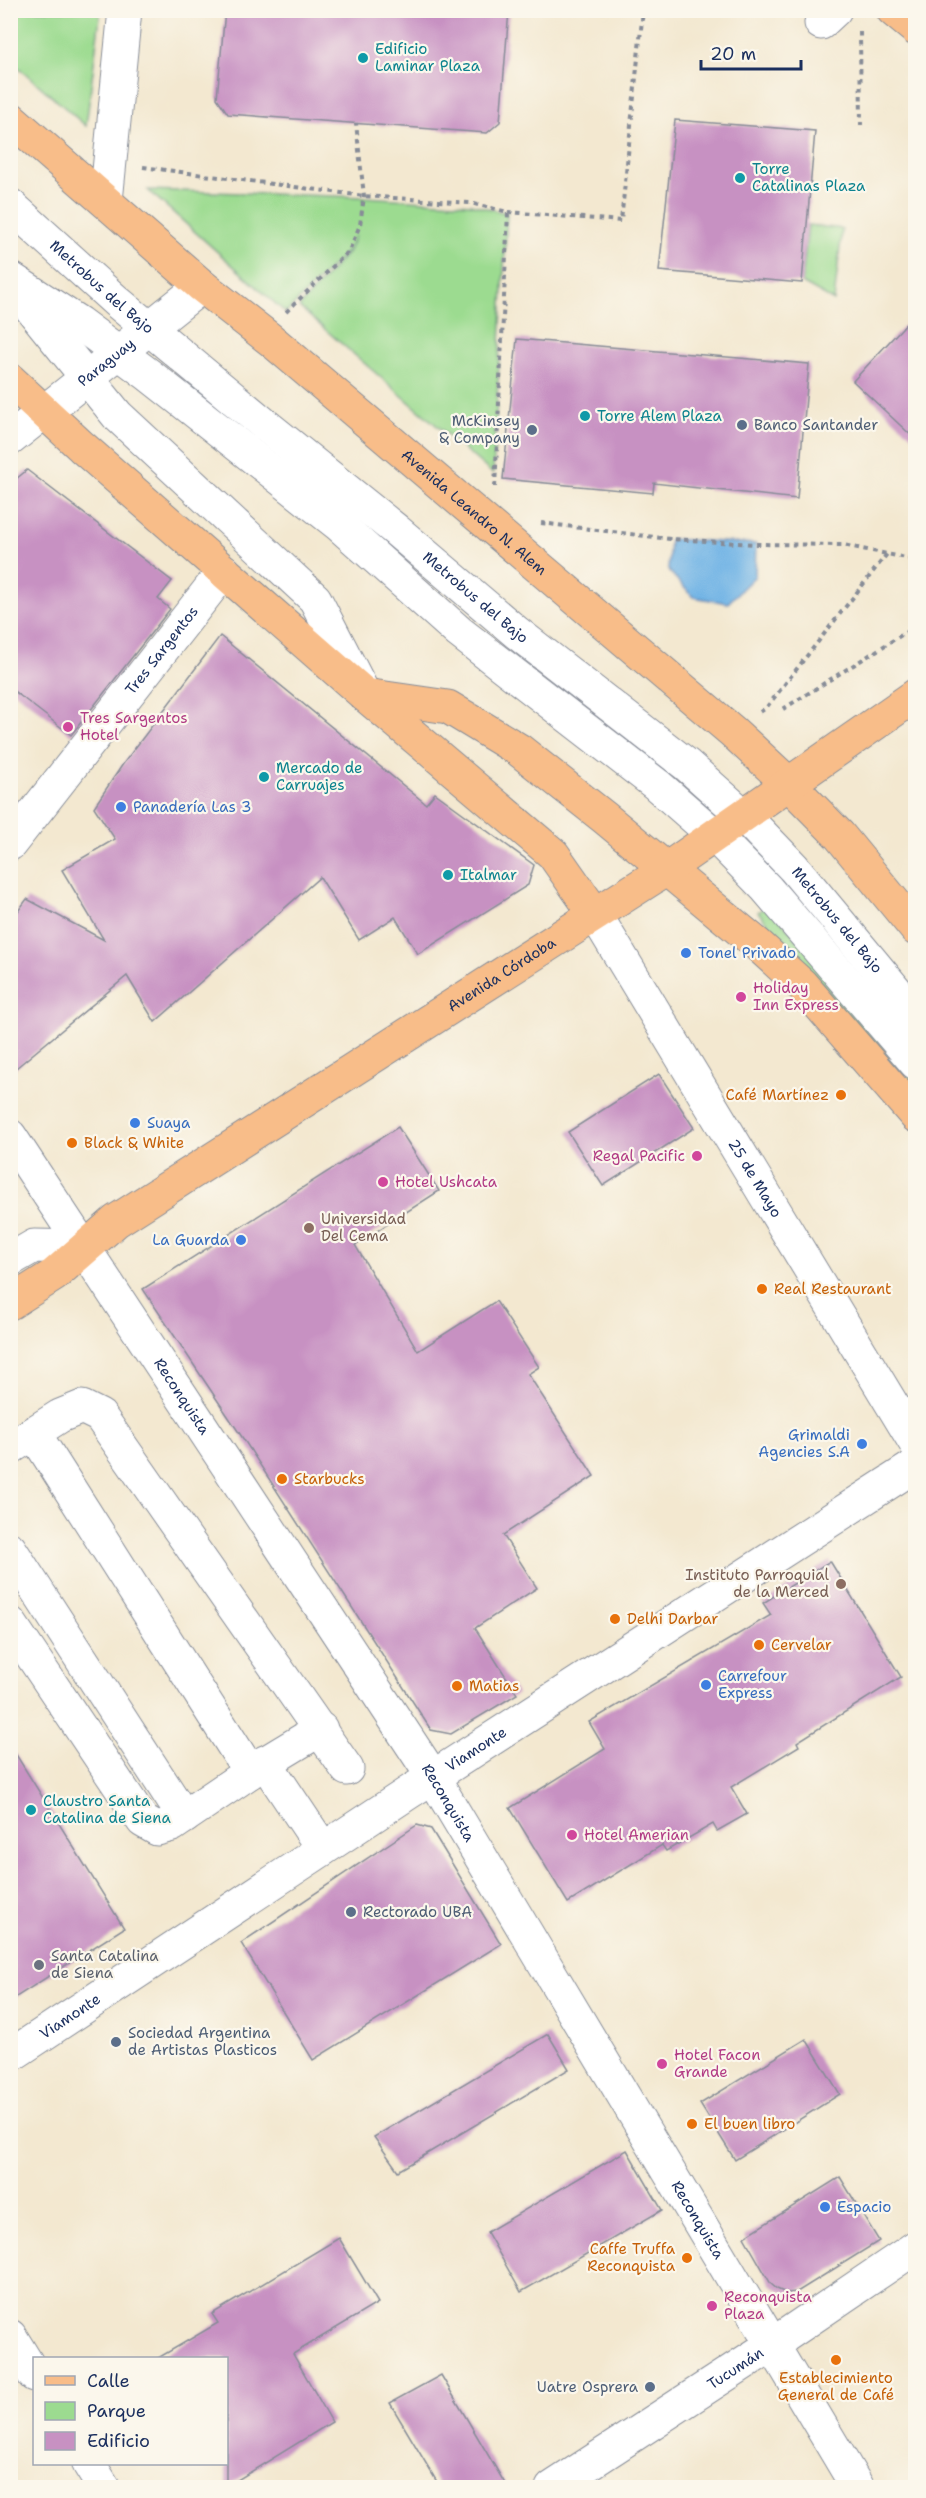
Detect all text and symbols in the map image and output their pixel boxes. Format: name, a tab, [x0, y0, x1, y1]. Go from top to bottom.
scale bar	[701, 33, 802, 71]
place label: Edificio Laminar Plaza	[375, 39, 481, 76]
text: 20 m	[710, 42, 756, 66]
marker: Edificio Laminar Plaza	[356, 51, 370, 65]
place label: Torre Catalinas Plaza	[752, 159, 866, 196]
marker: Torre Catalinas Plaza	[733, 171, 747, 185]
street label: Metrobus del Bajo	[45, 236, 158, 338]
street label: Paraguay	[73, 333, 139, 391]
place label: Torre Alem Plaza	[597, 406, 723, 426]
marker: Torre Alem Plaza	[578, 409, 592, 423]
place label: McKinsey & Company	[439, 411, 520, 448]
place label: Banco Santander	[754, 415, 878, 435]
marker: Banco Santander	[735, 418, 749, 432]
marker: McKinsey & Company	[525, 423, 539, 437]
street label: Avenida Leandro N. Alem	[397, 445, 551, 580]
street label: Metrobus del Bajo	[418, 547, 532, 648]
street label: Tres Sargentos	[121, 602, 203, 699]
place label: Tres Sargentos Hotel	[80, 708, 188, 745]
marker: Tres Sargentos Hotel	[61, 720, 75, 734]
place label: Mercado de Carruajes	[276, 758, 363, 795]
marker: Mercado de Carruajes	[257, 770, 271, 784]
place label: Panadería Las 3	[133, 797, 252, 817]
marker: Panadería Las 3	[114, 800, 128, 814]
street label: Metrobus del Bajo	[787, 863, 887, 977]
place label: Italmar	[460, 865, 517, 885]
marker: Italmar	[441, 868, 455, 882]
street label: Avenida Córdoba	[444, 932, 560, 1016]
place label: Tonel Privado	[698, 943, 796, 963]
marker: Tonel Privado	[679, 946, 693, 960]
place label: Holiday Inn Express	[753, 978, 839, 1015]
marker: Holiday Inn Express	[734, 990, 748, 1004]
place label: Café Martínez	[726, 1085, 829, 1105]
marker: Café Martínez	[834, 1088, 848, 1102]
place label: Suaya	[147, 1113, 191, 1133]
marker: Suaya	[128, 1116, 142, 1130]
place label: Black & White	[84, 1133, 184, 1153]
street label: 25 de Mayo	[724, 1135, 787, 1221]
marker: Black & White	[65, 1136, 79, 1150]
place label: Regal Pacific	[593, 1146, 685, 1166]
marker: Regal Pacific	[690, 1149, 704, 1163]
place label: Hotel Ushcata	[395, 1172, 498, 1192]
marker: Hotel Ushcata	[376, 1175, 390, 1189]
place label: Universidad Del Cema	[321, 1209, 406, 1246]
marker: Universidad Del Cema	[302, 1221, 316, 1235]
place label: La Guarda	[152, 1230, 230, 1250]
marker: La Guarda	[234, 1233, 248, 1247]
place label: Real Restaurant	[774, 1279, 892, 1299]
marker: Real Restaurant	[755, 1282, 769, 1296]
street label: Reconquista	[149, 1354, 215, 1439]
place label: Grimaldi Agencies S.A	[758, 1425, 850, 1462]
marker: Grimaldi Agencies S.A	[855, 1437, 869, 1451]
place label: Starbucks	[294, 1469, 365, 1489]
marker: Starbucks	[275, 1472, 289, 1486]
place label: Instituto Parroquial de la Merced	[685, 1565, 829, 1602]
marker: Instituto Parroquial de la Merced	[834, 1577, 848, 1591]
place label: Delhi Darbar	[627, 1609, 718, 1629]
marker: Delhi Darbar	[608, 1612, 622, 1626]
place label: Cervelar	[771, 1635, 832, 1655]
marker: Cervelar	[752, 1638, 766, 1652]
place label: Carrefour Express	[718, 1666, 787, 1703]
place label: Matias	[469, 1676, 520, 1696]
marker: Carrefour Express	[699, 1678, 713, 1692]
marker: Matias	[450, 1679, 464, 1693]
street label: Viamonte	[442, 1722, 510, 1776]
street label: Reconquista	[417, 1760, 480, 1846]
place label: Claustro Santa Catalina de Siena	[43, 1791, 171, 1828]
marker: Claustro Santa Catalina de Siena	[24, 1803, 38, 1817]
place label: Hotel Amerian	[584, 1825, 689, 1845]
marker: Hotel Amerian	[565, 1828, 579, 1842]
place label: Rectorado UBA	[363, 1902, 472, 1922]
marker: Rectorado UBA	[344, 1905, 358, 1919]
place label: Santa Catalina de Siena	[51, 1946, 159, 1983]
marker: Santa Catalina de Siena	[32, 1958, 46, 1972]
street label: Viamonte	[36, 1989, 104, 2044]
place label: Sociedad Argentina de Artistas Plasticos	[128, 2023, 277, 2060]
marker: Sociedad Argentina de Artistas Plasticos	[109, 2035, 123, 2049]
place label: Hotel Facon Grande	[674, 2045, 760, 2082]
marker: Hotel Facon Grande	[655, 2057, 669, 2071]
place label: El buen libro	[704, 2114, 795, 2134]
marker: El buen libro	[685, 2117, 699, 2131]
street label: Reconquista	[667, 2177, 729, 2263]
place label: Espacio	[837, 2197, 891, 2217]
marker: Espacio	[818, 2200, 832, 2214]
place label: Caffe Truffa Reconquista	[587, 2239, 676, 2276]
marker: Caffe Truffa Reconquista	[680, 2251, 694, 2265]
place label: Reconquista Plaza	[724, 2287, 812, 2324]
marker: Reconquista Plaza	[705, 2299, 719, 2313]
street label: Tucumán	[703, 2343, 767, 2394]
marker: Establecimiento General de Café	[829, 2353, 843, 2367]
legend	[33, 2357, 228, 2465]
place label: Establecimiento General de Café	[778, 2368, 894, 2405]
text: Calle	[87, 2369, 130, 2393]
place label: Uatre Osprera	[537, 2377, 639, 2397]
marker: Uatre Osprera	[643, 2380, 657, 2394]
text: Parque	[87, 2399, 146, 2423]
text: Edificio	[87, 2429, 150, 2453]

